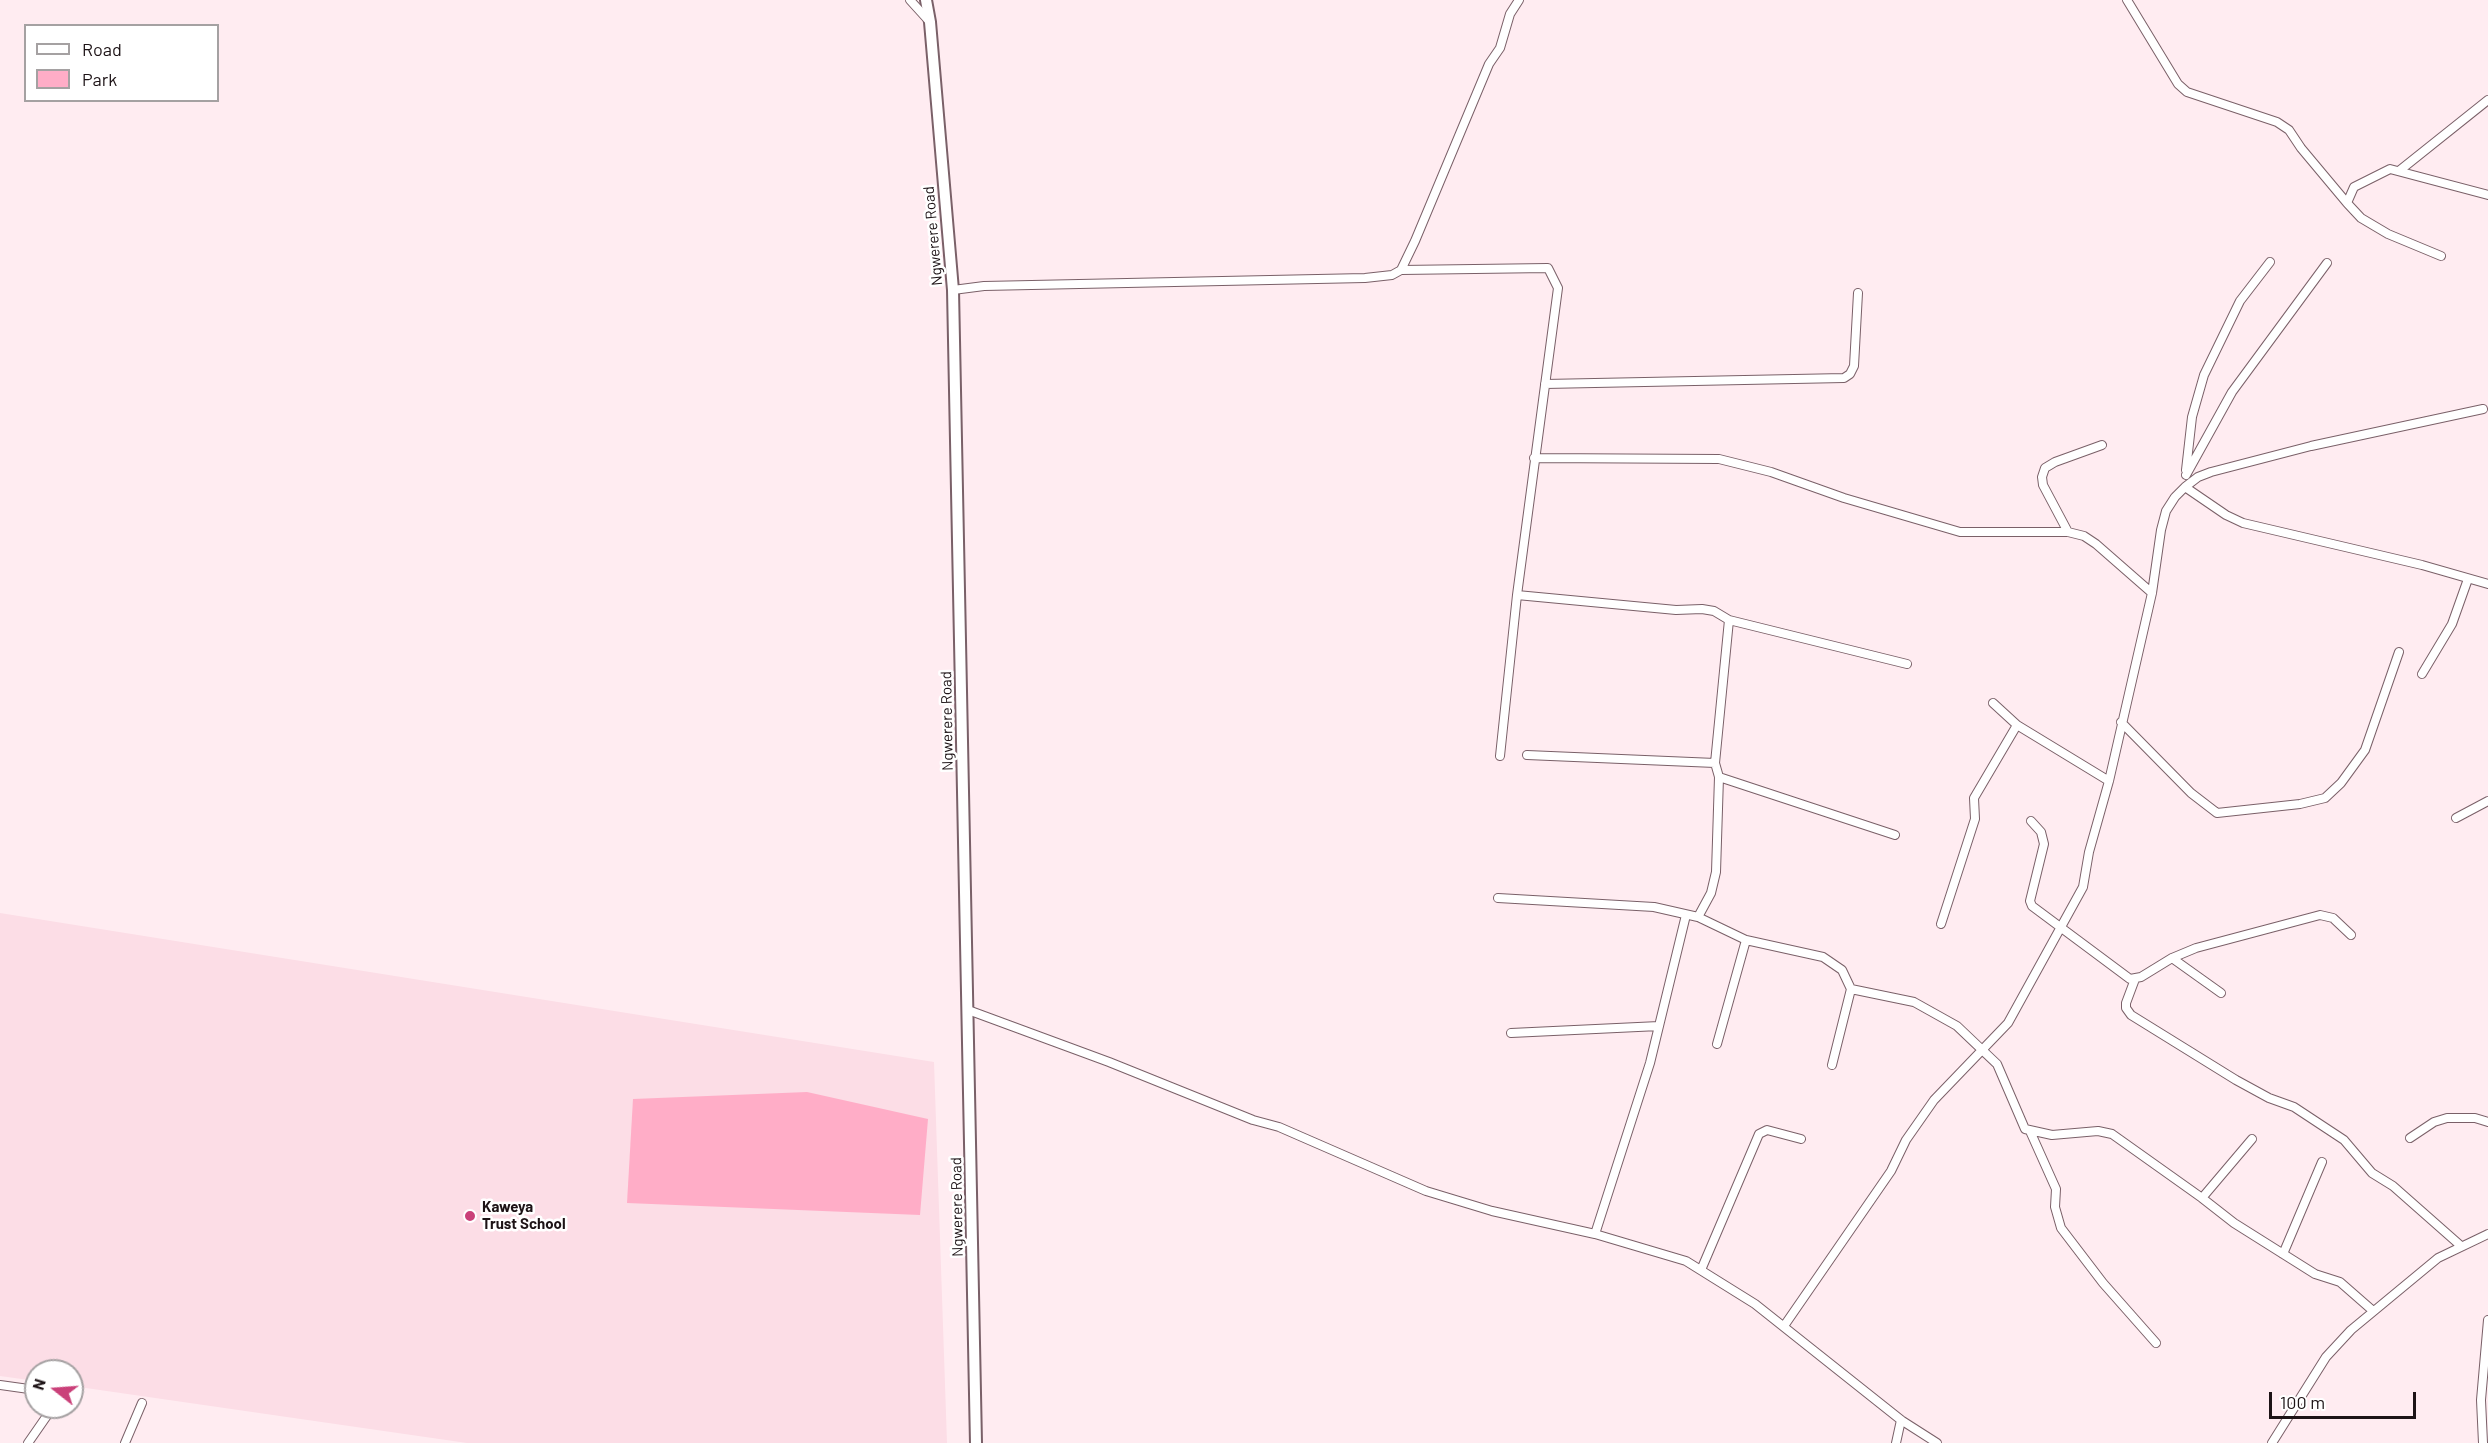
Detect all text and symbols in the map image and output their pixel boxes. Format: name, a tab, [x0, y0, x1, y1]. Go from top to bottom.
legend	[24, 24, 219, 102]
text: Road	[82, 38, 122, 60]
text: Park	[82, 68, 117, 90]
street label: Ngwerere Road	[920, 186, 946, 286]
street label: Ngwerere Road	[937, 671, 957, 771]
street label: Ngwerere Road	[947, 1157, 967, 1257]
place label: Kaweya Trust School	[482, 1198, 566, 1233]
marker: Kaweya Trust School	[463, 1209, 477, 1223]
north arrow	[24, 1359, 84, 1419]
text: N	[28, 1376, 49, 1392]
scale bar	[2272, 1380, 2419, 1418]
text: 100 m	[2280, 1391, 2325, 1413]

